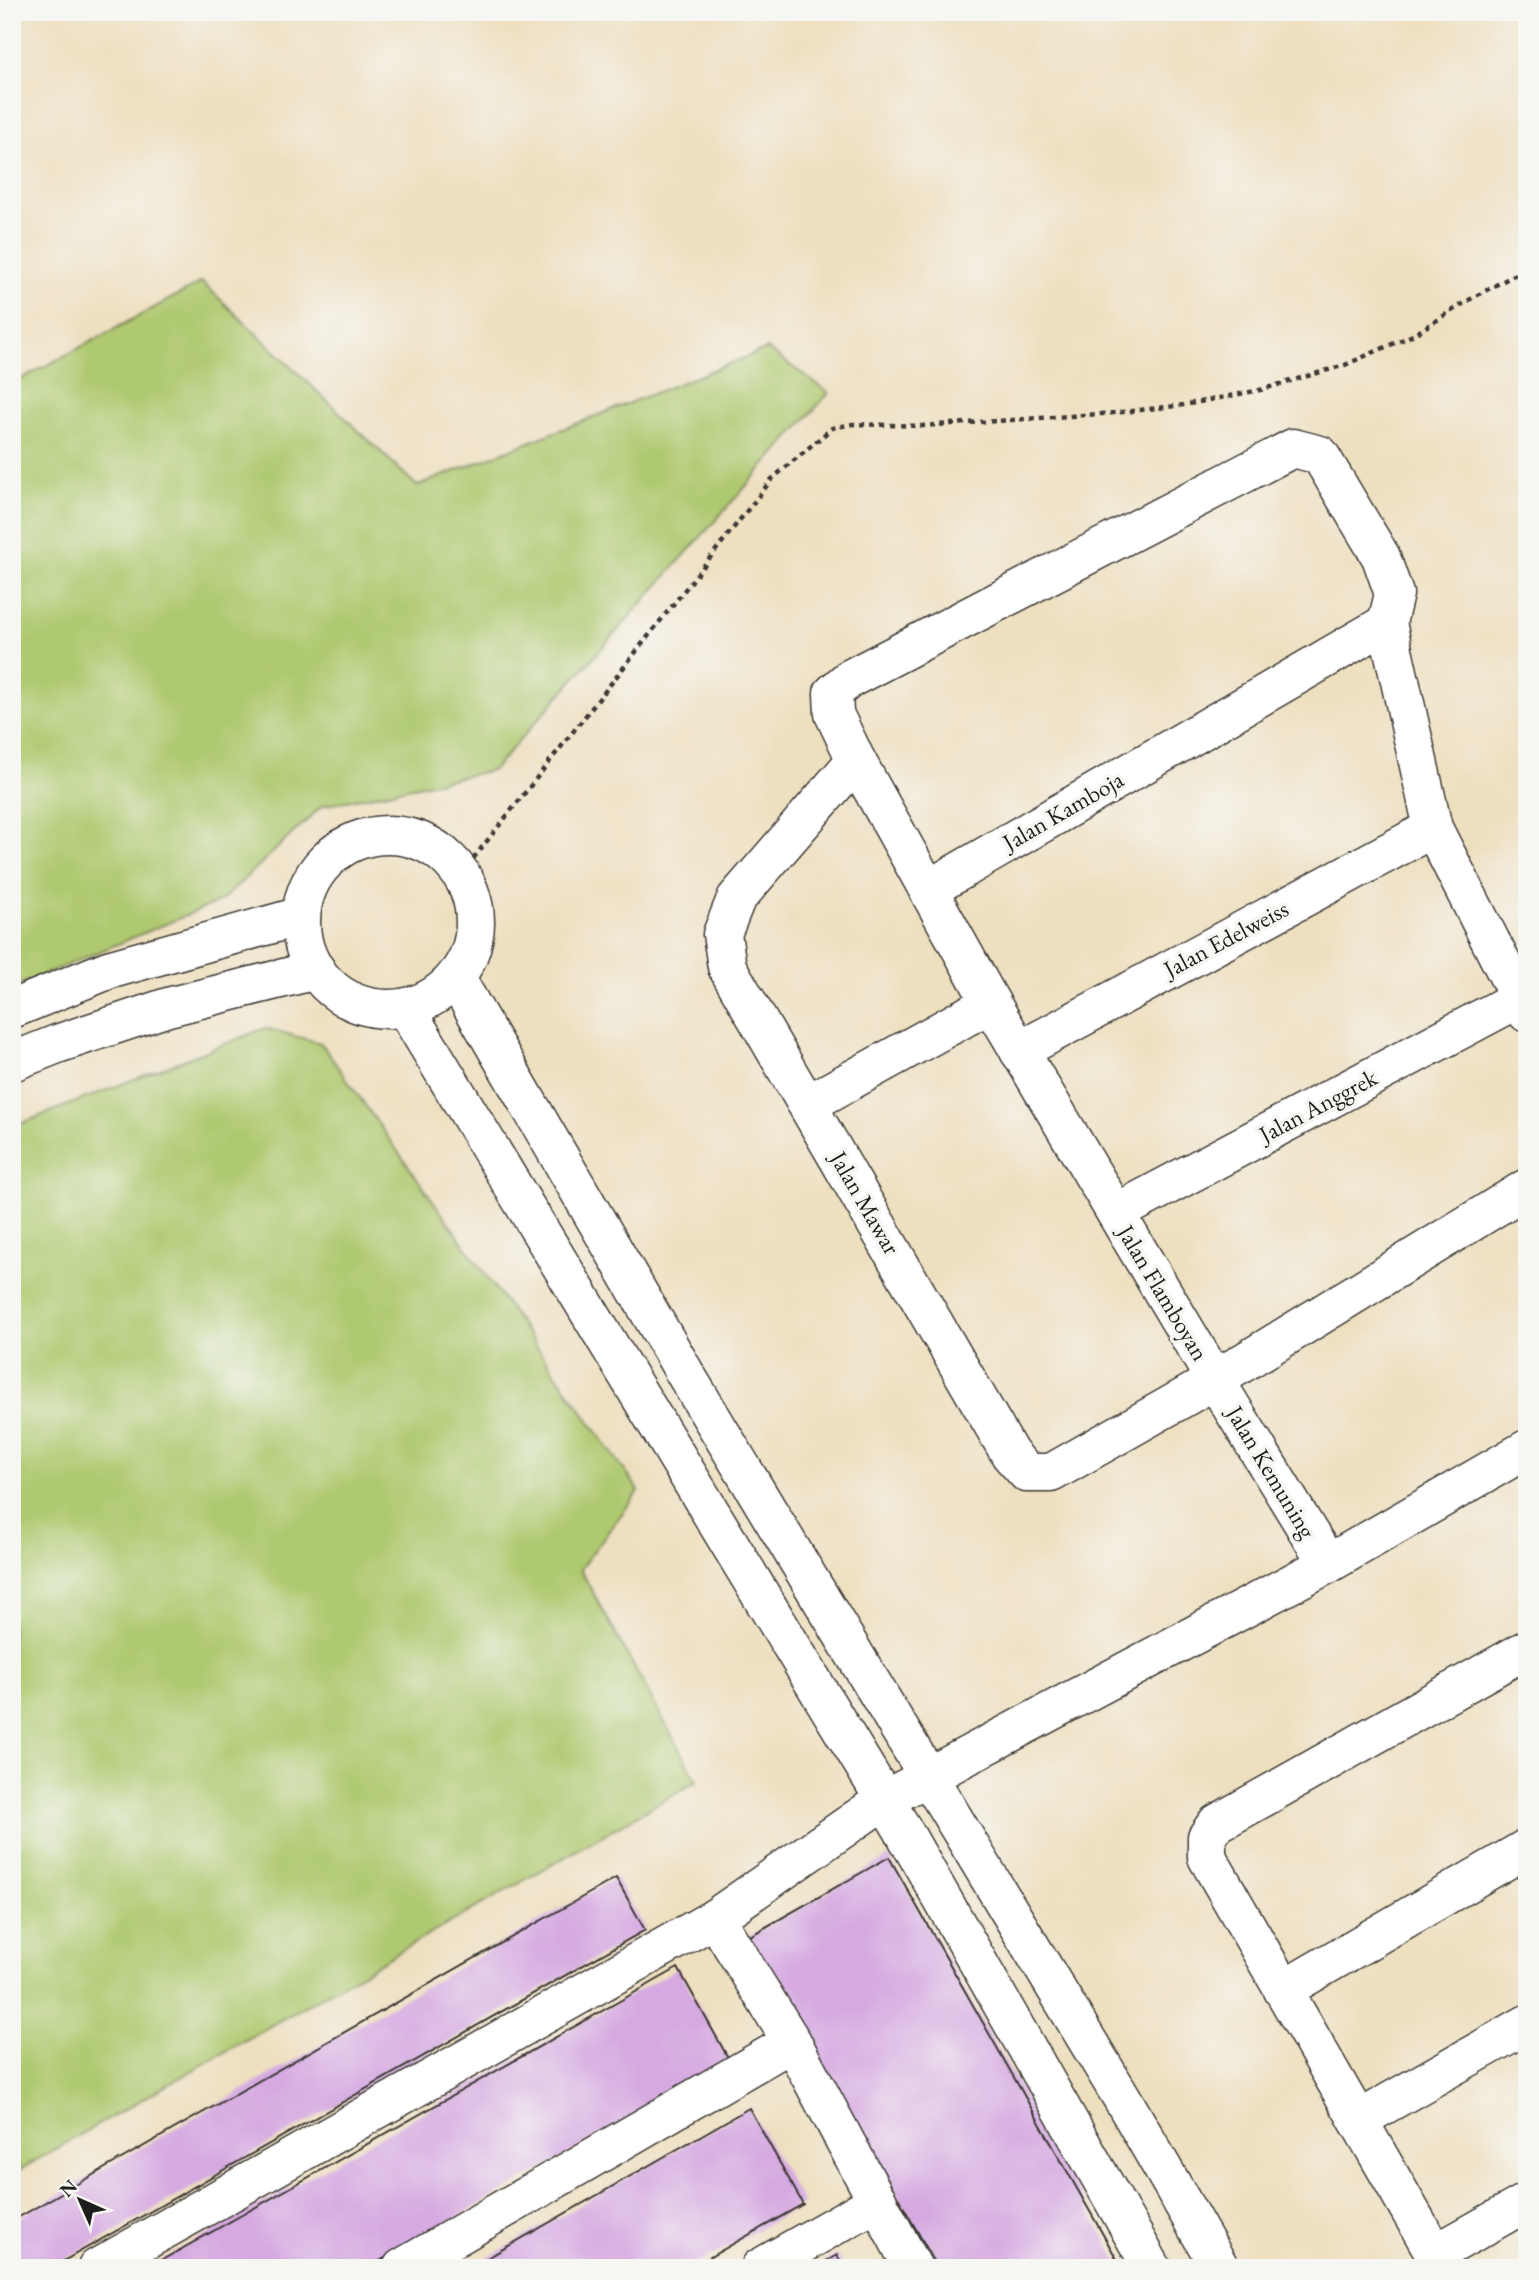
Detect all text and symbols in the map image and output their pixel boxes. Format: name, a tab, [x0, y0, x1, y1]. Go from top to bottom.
street label: Jalan Kamboja	[995, 763, 1129, 859]
street label: Jalan Edelweiss	[1156, 893, 1294, 985]
street label: Jalan Anggrek	[1252, 1061, 1383, 1151]
street label: Jalan Mawar	[822, 1144, 907, 1260]
street label: Jalan Flamboyan	[1110, 1218, 1216, 1367]
street label: Jalan Kemuning	[1219, 1398, 1323, 1544]
north arrow	[46, 2164, 116, 2234]
text: N	[54, 2174, 83, 2203]

